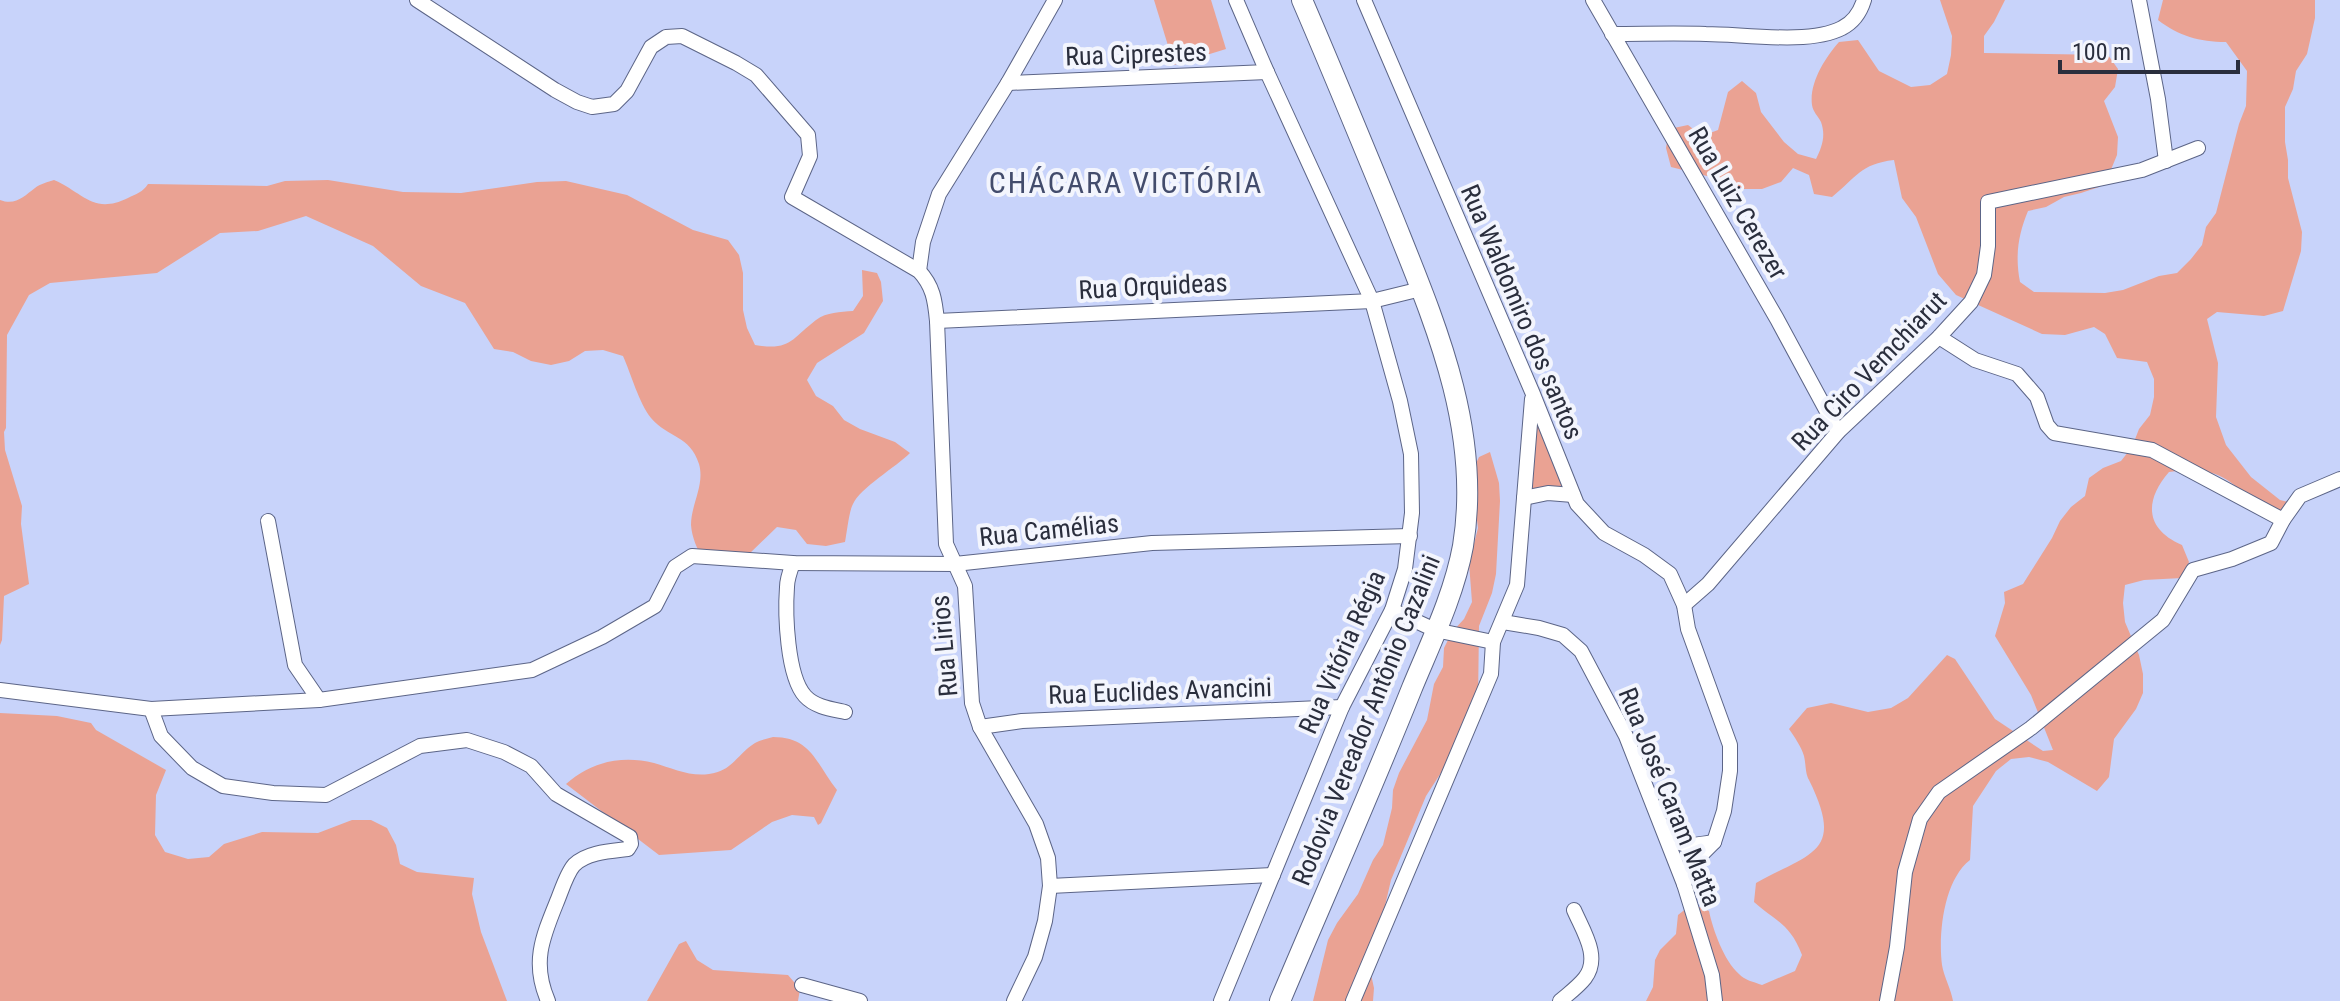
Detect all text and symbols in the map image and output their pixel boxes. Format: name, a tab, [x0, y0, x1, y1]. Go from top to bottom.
scale bar	[2060, 24, 2238, 74]
street label: Rua Ciprestes	[1065, 37, 1207, 71]
text: 100 m	[2072, 38, 2131, 66]
street label: Rua Luiz Cerezer	[1682, 122, 1794, 284]
district label: CHÁCARA VICTÓRIA	[989, 165, 1263, 200]
street label: Rua Waldomiro dos santos	[1455, 180, 1589, 444]
street label: Rua Orquideas	[1078, 267, 1228, 305]
street label: Rua Ciro Vemchiarut	[1786, 285, 1952, 457]
street label: Rua Camélias	[978, 508, 1120, 552]
street label: Rodovia Vereador Antônio Cazalini	[1286, 550, 1446, 890]
street label: Rua Vitória Régia	[1293, 566, 1391, 738]
street label: Rua Lirios	[925, 594, 963, 698]
street label: Rua Euclides Avancini	[1048, 672, 1272, 710]
street label: Rua José Caram Matta	[1612, 683, 1728, 911]

